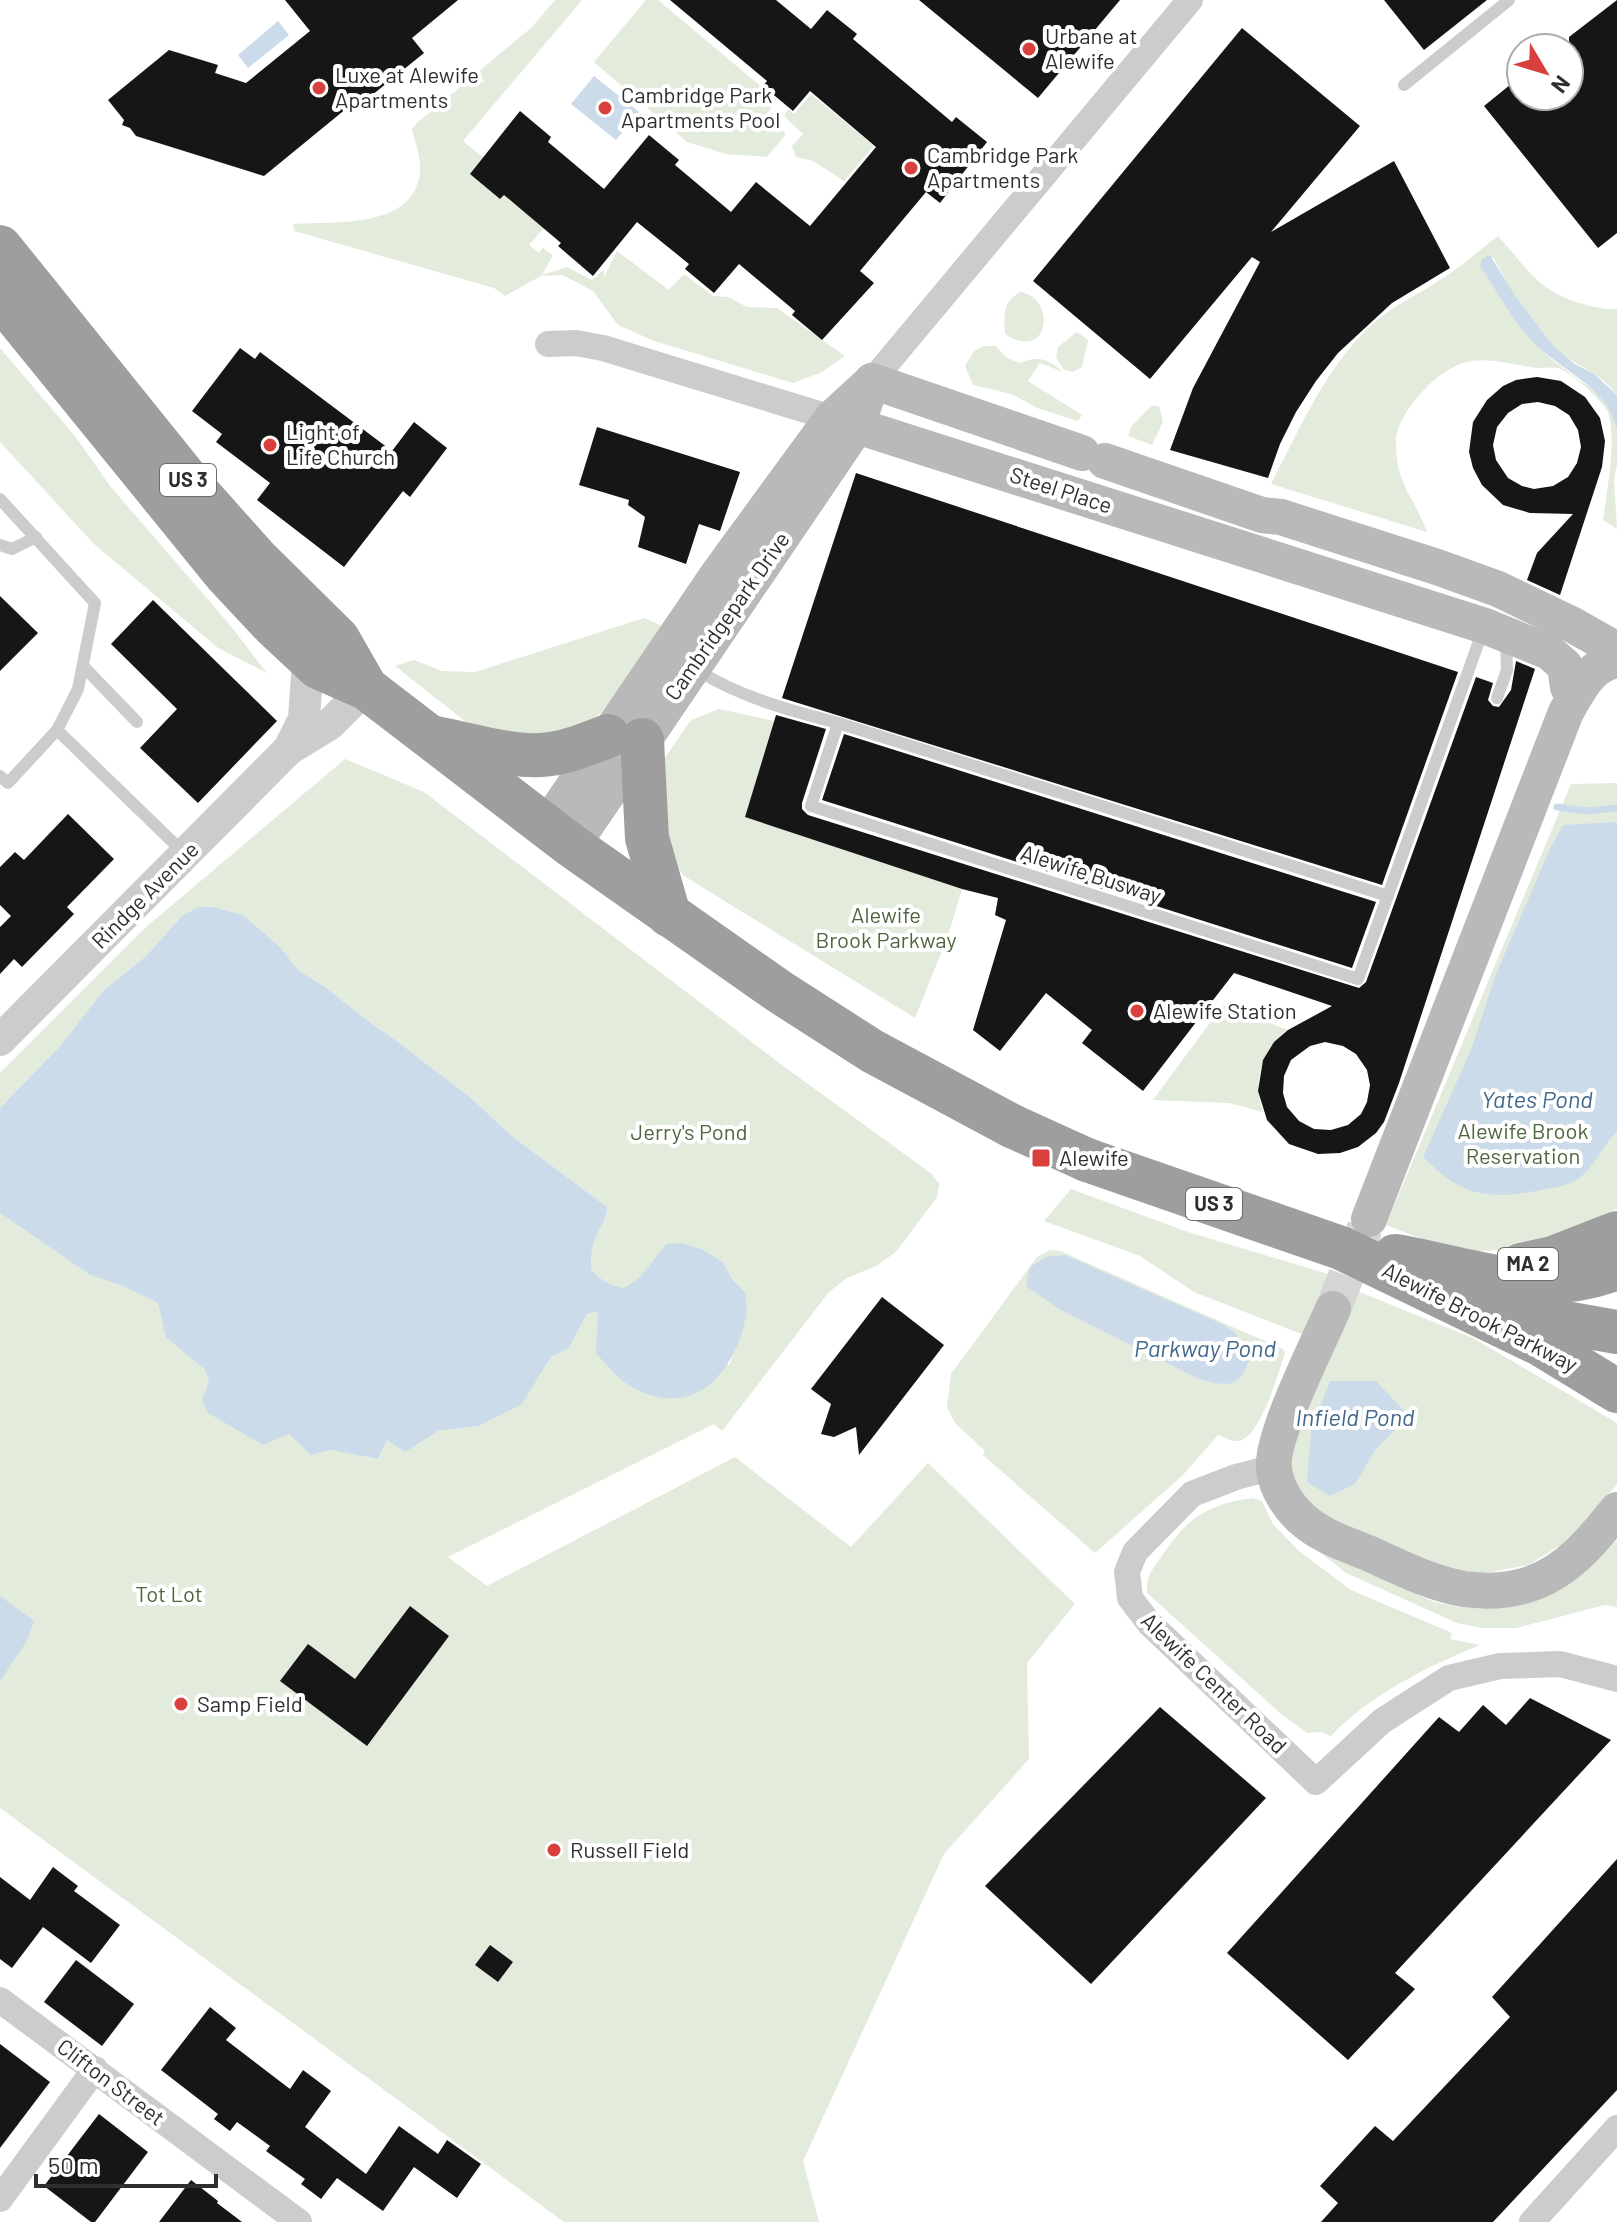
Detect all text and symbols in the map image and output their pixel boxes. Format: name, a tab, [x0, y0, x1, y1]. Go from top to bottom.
place label: Urbane at Alewife	[1045, 22, 1138, 73]
north arrow	[1505, 32, 1585, 112]
marker: Urbane at Alewife	[1020, 40, 1038, 58]
place label: Luxe at Alewife Apartments	[335, 61, 479, 112]
text: N	[1547, 71, 1576, 99]
marker: Luxe at Alewife Apartments	[310, 79, 328, 97]
place label: Cambridge Park Apartments Pool	[621, 81, 780, 132]
marker: Cambridge Park Apartments Pool	[596, 99, 614, 117]
place label: Cambridge Park Apartments	[927, 141, 1078, 192]
marker: Cambridge Park Apartments	[902, 159, 920, 177]
place label: Light of Life Church	[286, 418, 395, 469]
marker: Light of Life Church	[261, 436, 279, 454]
street label: Steel Place	[1007, 460, 1116, 518]
road number: US 3	[160, 464, 216, 496]
street label: Cambridgepark Drive	[658, 526, 794, 705]
street label: Rindge Avenue	[85, 835, 203, 953]
street label: Alewife Busway	[1018, 838, 1165, 908]
park label: Alewife Brook Parkway	[815, 901, 957, 952]
place label: Alewife Station	[1153, 997, 1297, 1023]
marker: Alewife Station	[1128, 1002, 1146, 1020]
water label: Yates Pond	[1481, 1084, 1593, 1113]
park label: Alewife Brook Reservation	[1458, 1117, 1588, 1168]
park label: Jerry's Pond	[631, 1118, 747, 1144]
place label: Alewife	[1059, 1144, 1129, 1170]
marker: Alewife	[1030, 1147, 1052, 1169]
road number: US 3	[1186, 1188, 1242, 1220]
road number: MA 2	[1498, 1248, 1558, 1280]
street label: Alewife Brook Parkway	[1379, 1256, 1582, 1377]
water label: Parkway Pond	[1134, 1333, 1276, 1362]
water label: Infield Pond	[1295, 1402, 1415, 1431]
park label: Tot Lot	[135, 1580, 203, 1606]
street label: Alewife Center Road	[1137, 1606, 1293, 1758]
place label: Samp Field	[197, 1690, 303, 1716]
marker: Samp Field	[172, 1695, 190, 1713]
place label: Russell Field	[570, 1836, 689, 1862]
marker: Russell Field	[545, 1841, 563, 1859]
street label: Clifton Street	[53, 2032, 170, 2130]
scale bar	[36, 2138, 216, 2188]
text: 50 m	[48, 2150, 99, 2179]

